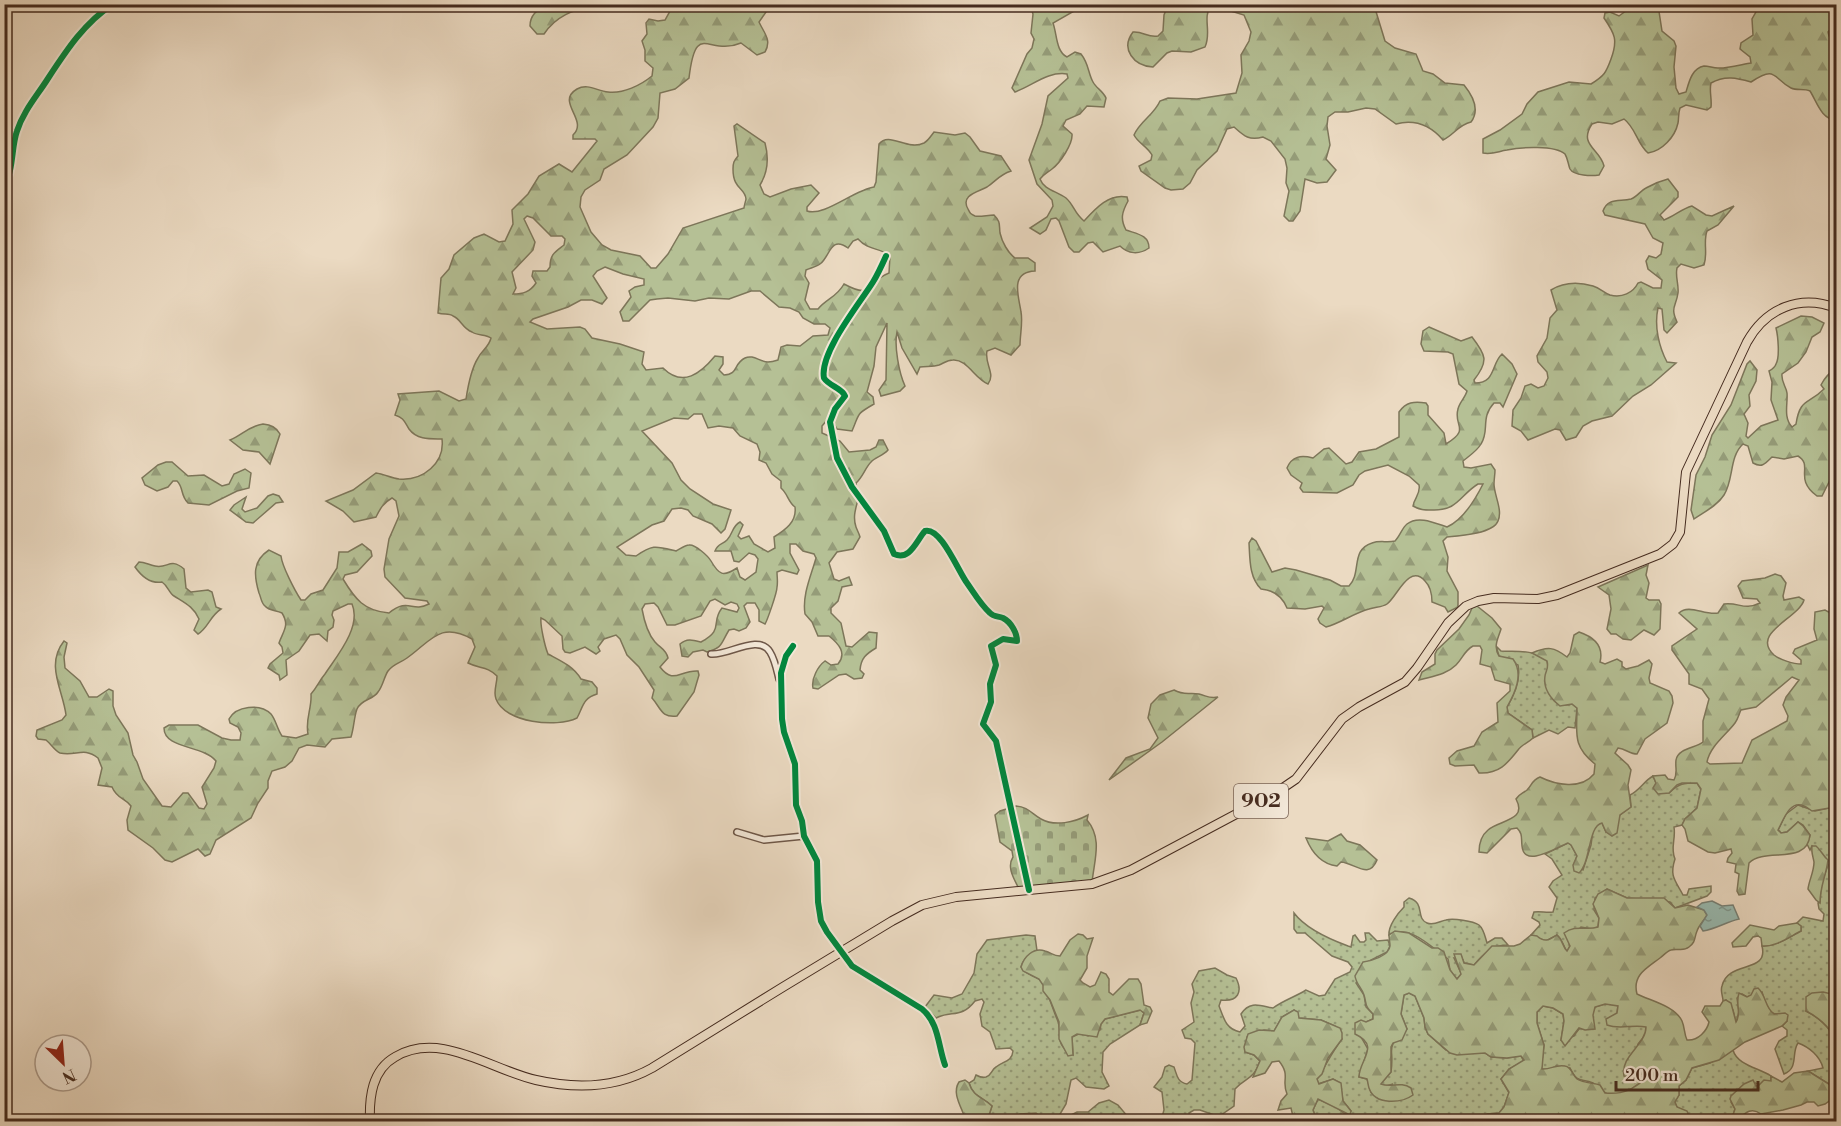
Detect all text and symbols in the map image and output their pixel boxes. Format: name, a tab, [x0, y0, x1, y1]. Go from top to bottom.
road number: 902	[1234, 784, 1288, 818]
north arrow	[33, 1033, 93, 1093]
scale bar	[1616, 1054, 1758, 1092]
text: N	[59, 1064, 79, 1088]
text: 200 m	[1625, 1064, 1679, 1087]

